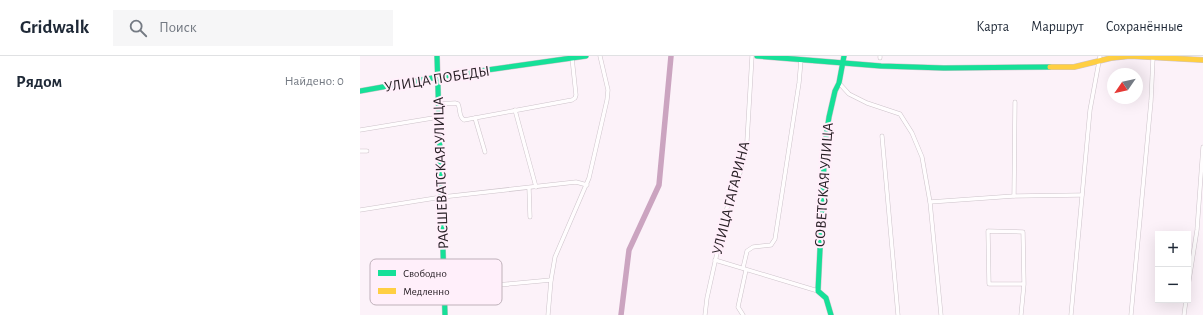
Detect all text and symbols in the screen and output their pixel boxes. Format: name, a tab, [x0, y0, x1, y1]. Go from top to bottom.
search box	[113, 10, 393, 46]
icon: search	[127, 17, 149, 39]
text: Gridwalk	[20, 18, 89, 37]
text: Поиск	[159, 20, 197, 35]
text: Карта	[976, 20, 1009, 34]
text: Маршрут	[1031, 20, 1084, 34]
text: Сохранённые	[1106, 20, 1183, 34]
street label: УЛИЦА ПОБЕДЫ	[383, 63, 491, 95]
north arrow	[1107, 68, 1143, 104]
text: Рядом	[16, 73, 62, 90]
text: Найдено: 0	[285, 75, 344, 88]
street label: РАСШЕВАТСКАЯ УЛИЦА	[431, 96, 451, 250]
street label: СОВЕТСКАЯ УЛИЦА	[812, 122, 836, 248]
street label: УЛИЦА ГАГАРИНА	[710, 140, 752, 256]
map controls	[1155, 231, 1191, 303]
button: +	[1155, 231, 1191, 267]
legend	[370, 259, 502, 305]
button: −	[1155, 267, 1191, 303]
text: Свободно	[403, 268, 447, 279]
text: Медленно	[403, 286, 450, 297]

